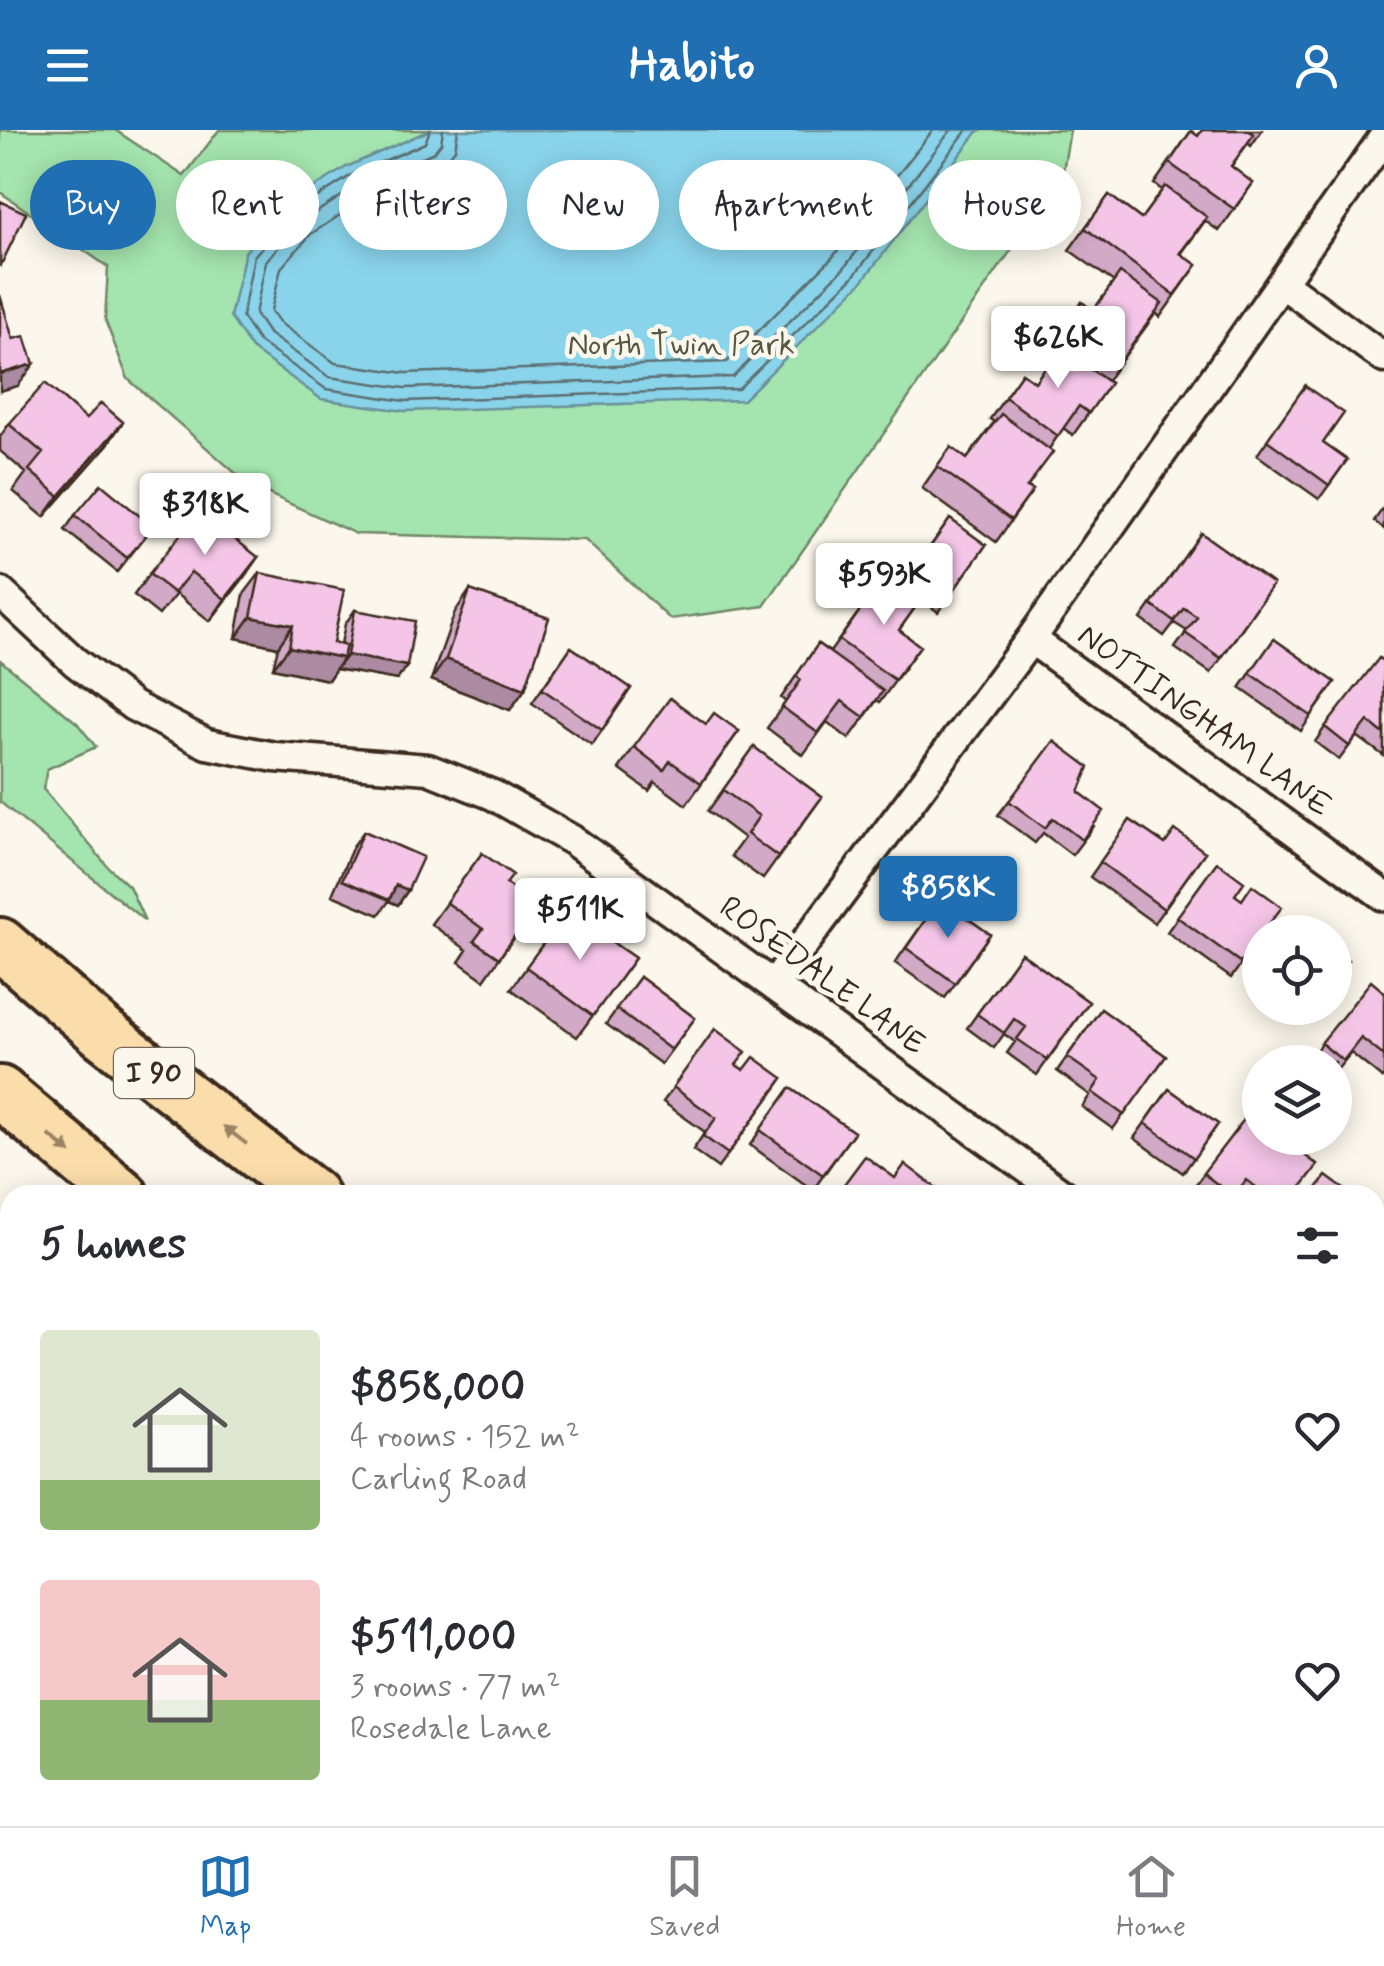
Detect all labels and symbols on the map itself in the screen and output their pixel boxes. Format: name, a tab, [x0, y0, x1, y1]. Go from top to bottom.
pin: $626K	[988, 306, 1128, 391]
park label: North Twin Park	[567, 324, 795, 366]
pin: $318K	[135, 473, 275, 558]
pin: $593K	[814, 543, 954, 628]
street label: NOTTINGHAM LANE	[1069, 615, 1339, 827]
pin: $858K	[878, 856, 1018, 941]
pin: $511K	[510, 878, 650, 963]
street label: ROSEDALE LANE	[710, 887, 934, 1065]
road number: I 90	[114, 1048, 194, 1098]
one-way arrow	[222, 1125, 248, 1146]
one-way arrow	[48, 1133, 73, 1154]

